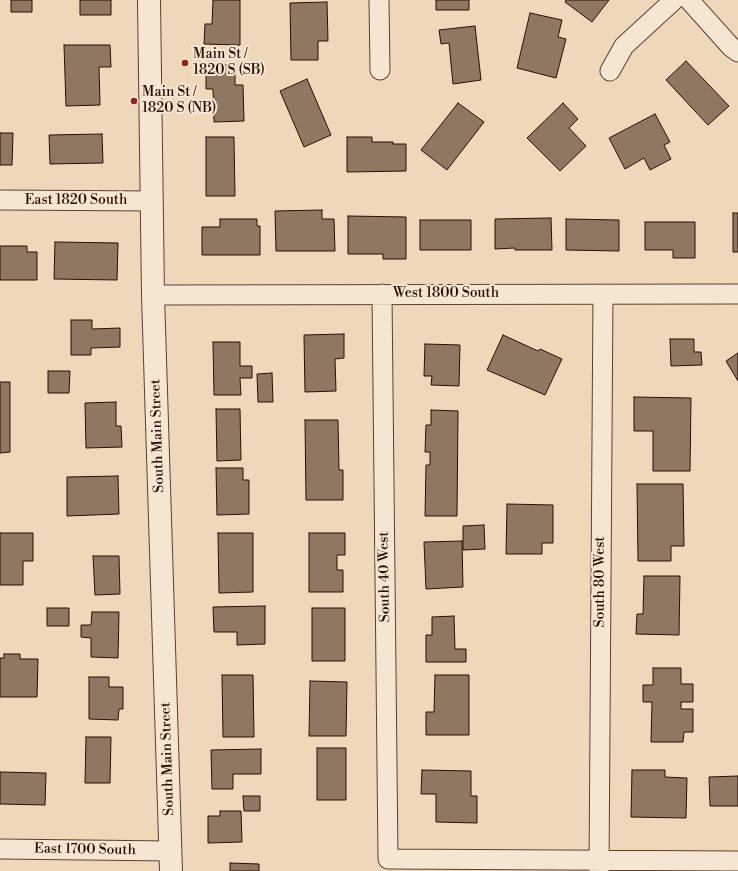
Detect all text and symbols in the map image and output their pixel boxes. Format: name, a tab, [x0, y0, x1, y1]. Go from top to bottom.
place label: Main St / 1820 S (SB)	[193, 47, 265, 80]
marker: Main St / 1820 S (SB)	[180, 58, 190, 68]
place label: Main St / 1820 S (NB)	[142, 85, 216, 118]
marker: Main St / 1820 S (NB)	[129, 96, 139, 106]
street label: East 1820 South	[25, 193, 127, 209]
street label: West 1800 South	[393, 286, 499, 302]
street label: South Main Street	[148, 379, 168, 493]
street label: South 40 West	[376, 531, 394, 623]
street label: South 80 West	[593, 536, 609, 628]
street label: South Main Street	[158, 702, 178, 816]
street label: East 1700 South	[34, 841, 136, 859]

